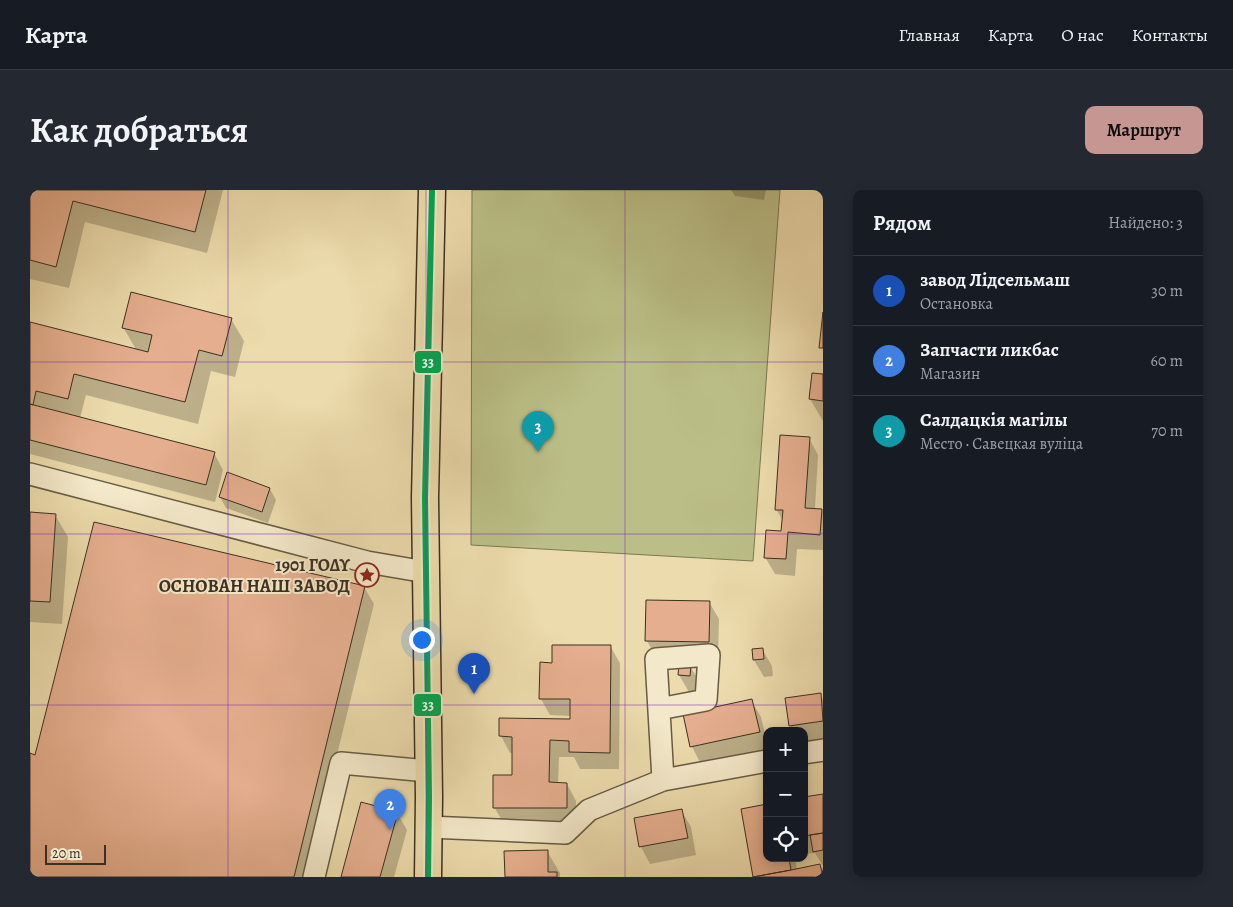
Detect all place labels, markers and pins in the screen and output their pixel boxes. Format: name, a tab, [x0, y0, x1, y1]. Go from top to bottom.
pin: 3	[522, 411, 554, 452]
place label: 1901 ΓΟΔΥ ОСНОВАН НАШ ЗАВОД	[159, 553, 351, 598]
place icon: 1901 ΓΟΔΥ ОСНОВАН НАШ ЗАВОД	[354, 562, 380, 588]
pin: 1	[458, 653, 490, 694]
pin: 2	[374, 789, 406, 830]

